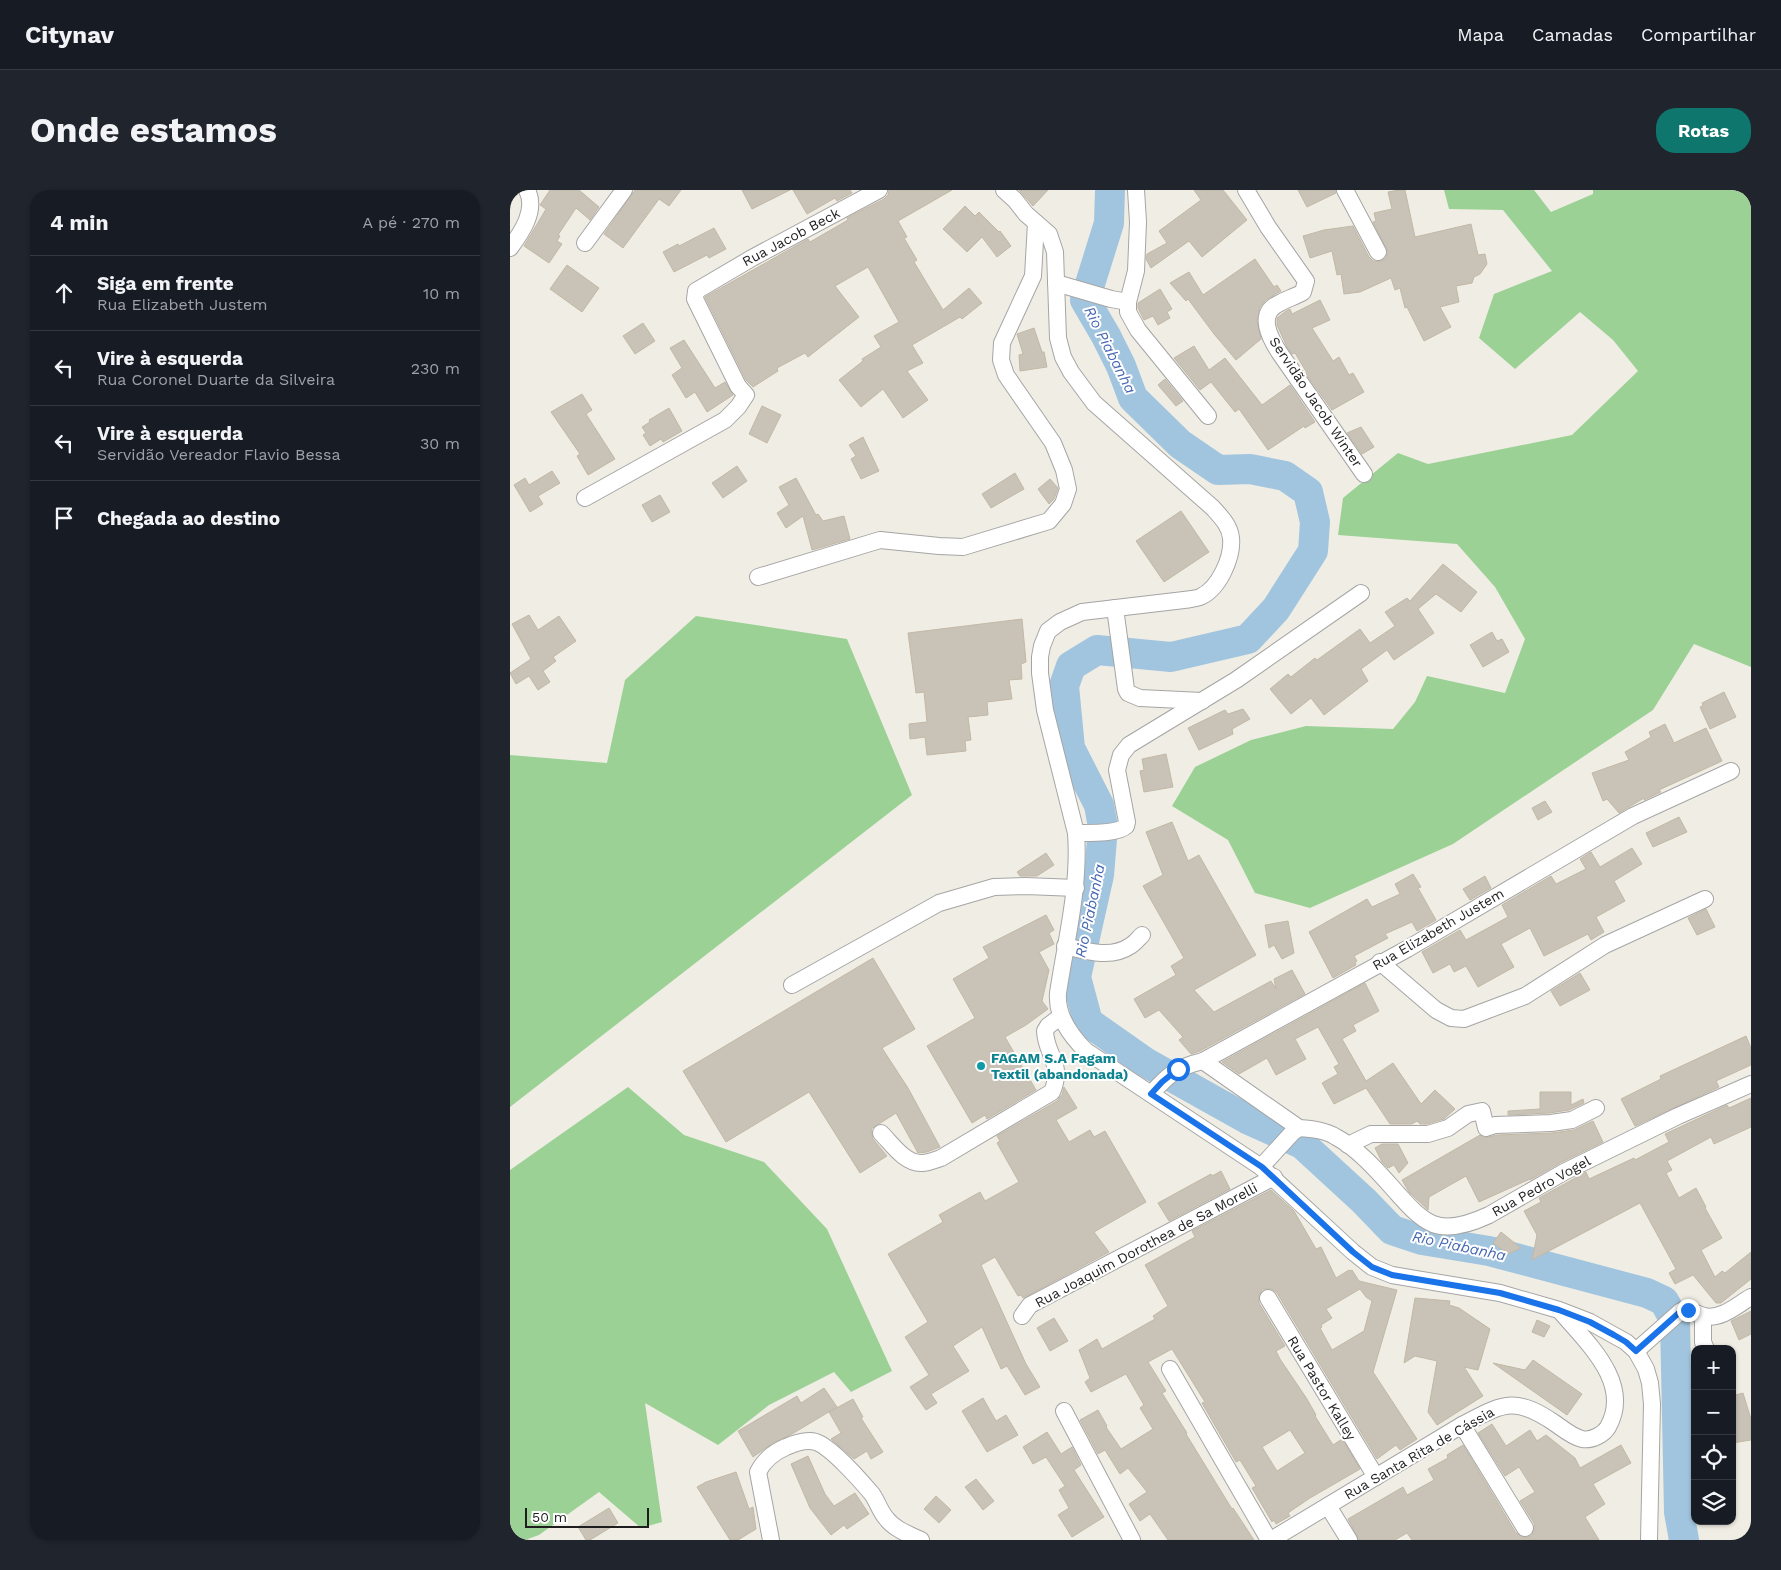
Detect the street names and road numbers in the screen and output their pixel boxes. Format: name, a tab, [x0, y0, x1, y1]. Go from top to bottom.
street label: Rua Jacob Beck	[739, 205, 843, 269]
street label: Servidão Jacob Winter	[1266, 334, 1366, 470]
street label: Rua Elizabeth Justem	[1369, 885, 1507, 973]
street label: Rua Pedro Vogel	[1489, 1152, 1594, 1220]
street label: Rua Joaquim Dorothea de Sa Morelli	[1032, 1179, 1260, 1311]
street label: Rua Pastor Kalley	[1285, 1333, 1360, 1444]
street label: Rua Santa Rita de Cássia	[1341, 1403, 1497, 1503]

